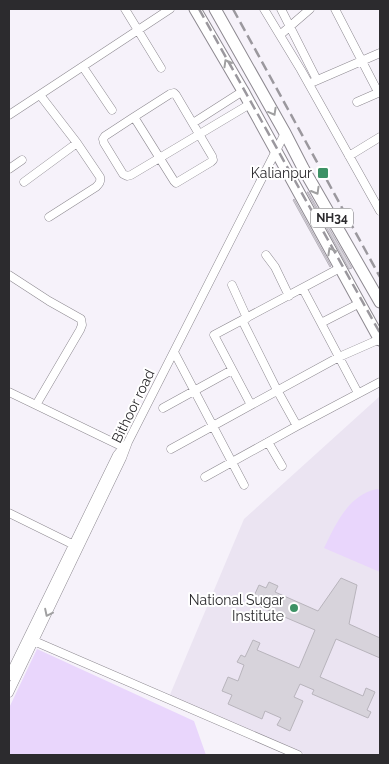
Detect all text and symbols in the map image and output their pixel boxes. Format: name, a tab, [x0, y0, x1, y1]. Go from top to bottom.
one-way arrow	[223, 60, 233, 69]
one-way arrow	[267, 107, 277, 116]
place label: Kalianpur	[251, 165, 312, 181]
marker: Kalianpur	[316, 166, 330, 180]
one-way arrow	[310, 186, 320, 195]
road number: NH34	[311, 208, 353, 228]
one-way arrow	[327, 248, 337, 257]
street label: Bithoor road	[108, 367, 158, 445]
place label: National Sugar Institute	[189, 592, 284, 624]
marker: National Sugar Institute	[288, 602, 300, 614]
one-way arrow	[44, 607, 54, 616]

